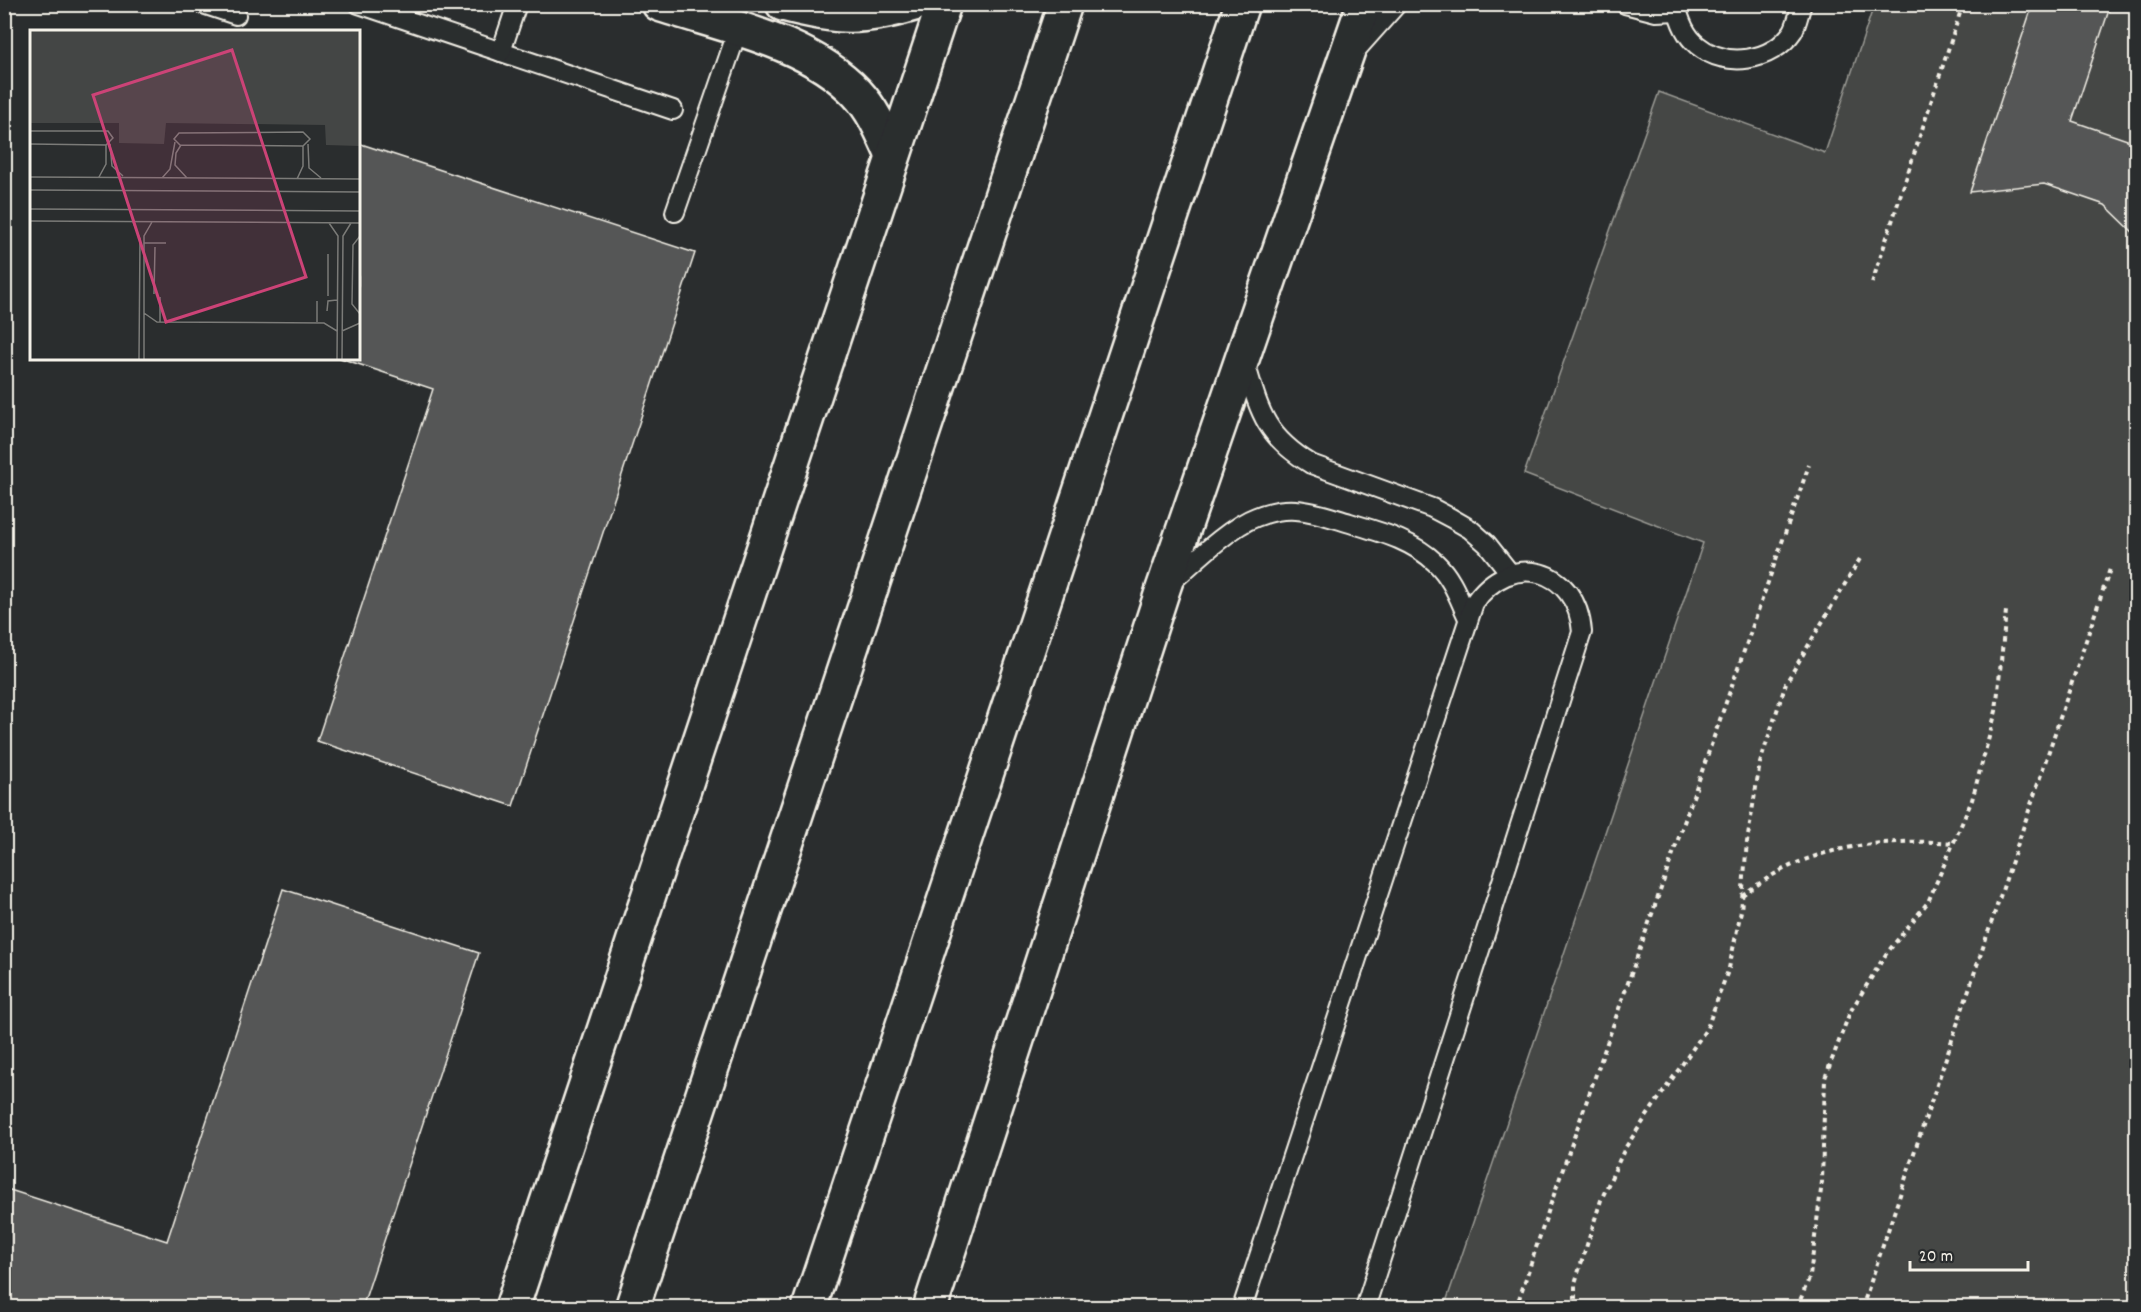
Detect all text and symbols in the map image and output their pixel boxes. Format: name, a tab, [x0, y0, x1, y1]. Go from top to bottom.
inset map	[30, 30, 360, 360]
scale bar	[1910, 1234, 2028, 1272]
text: 20 m	[1919, 1245, 1953, 1270]

